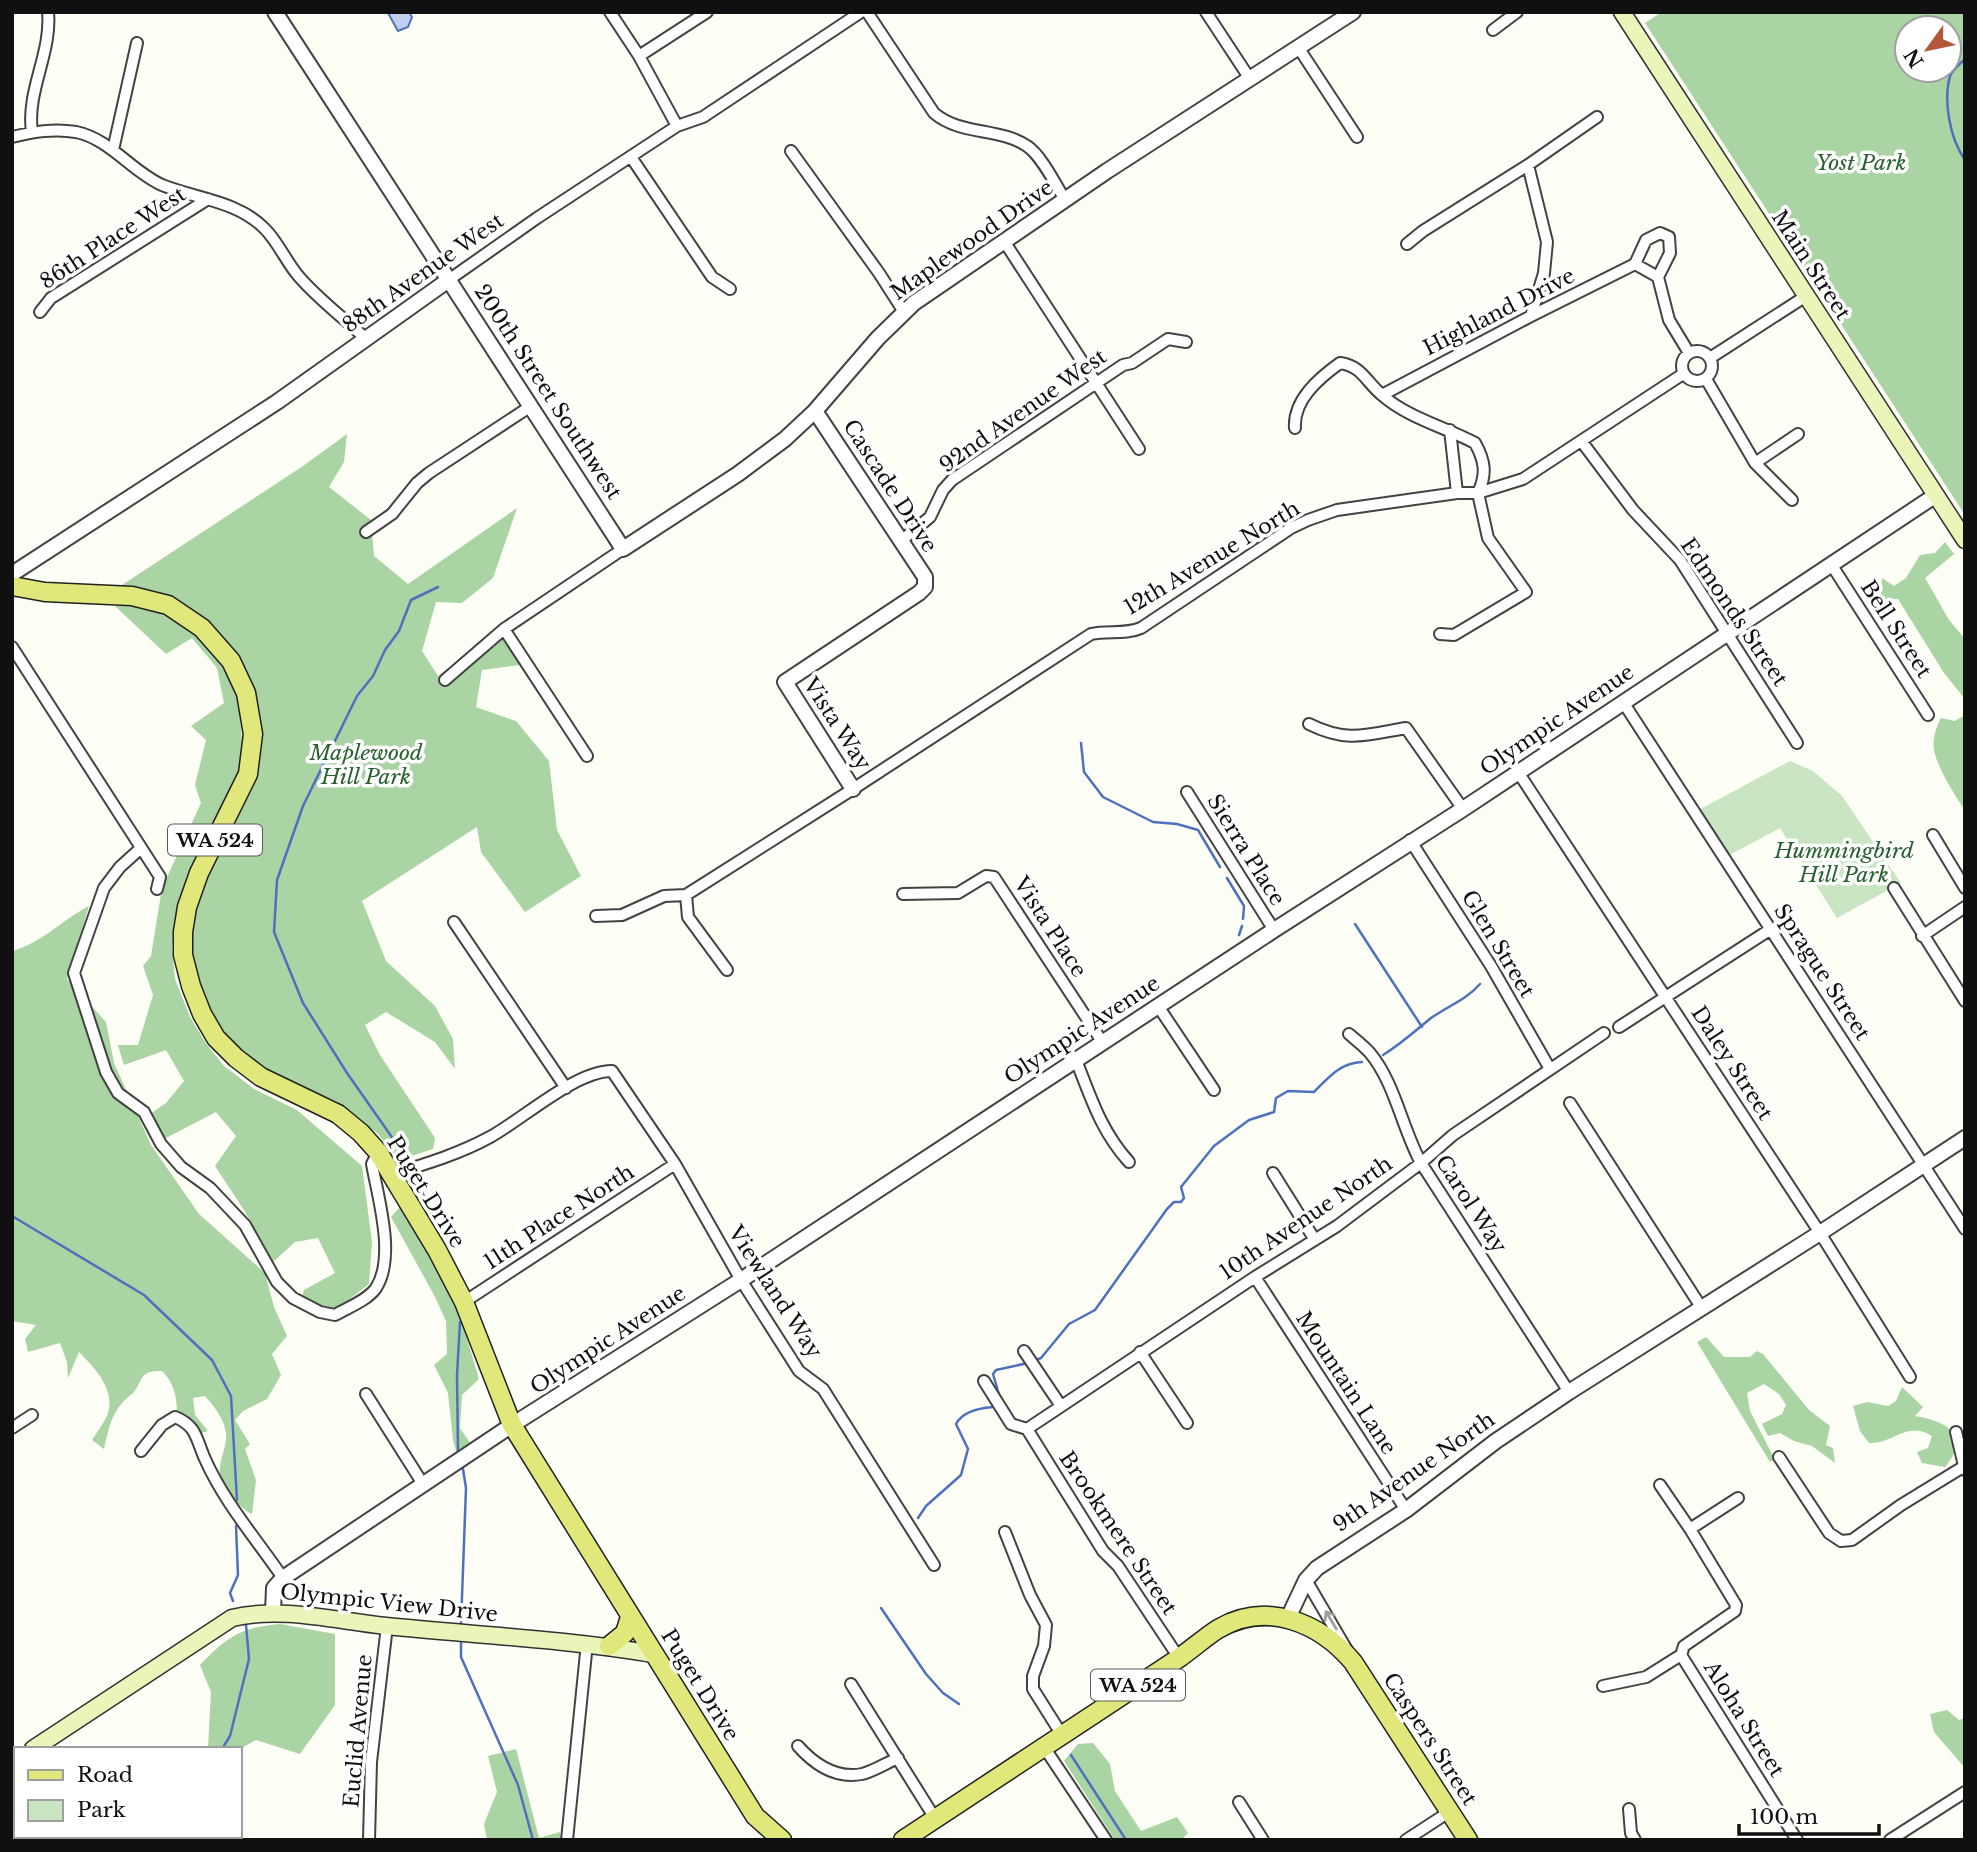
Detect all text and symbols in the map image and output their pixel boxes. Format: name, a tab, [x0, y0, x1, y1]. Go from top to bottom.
north arrow	[1893, 14, 1963, 84]
text: N	[1900, 44, 1929, 72]
park label: Yost Park	[1816, 150, 1906, 176]
street label: Maplewood Drive	[886, 174, 1058, 306]
street label: 86th Place West	[35, 181, 191, 295]
street label: Main Street	[1766, 205, 1856, 325]
street label: 88th Avenue West	[337, 208, 509, 338]
street label: Highland Drive	[1419, 263, 1579, 361]
street label: 200th Street Southwest	[469, 280, 627, 504]
street label: 92nd Avenue West	[934, 344, 1112, 478]
street label: Cascade Drive	[837, 415, 943, 557]
street label: 12th Avenue North	[1119, 495, 1305, 621]
street label: Edmonds Street	[1675, 533, 1793, 691]
street label: Bell Street	[1855, 575, 1937, 683]
street label: Olympic Avenue	[1475, 659, 1639, 781]
street label: Vista Way	[797, 672, 877, 776]
park label: Maplewood Hill Park	[308, 740, 423, 790]
street label: Sierra Place	[1201, 790, 1291, 910]
road number: WA 524	[168, 824, 262, 856]
park label: Hummingbird Hill Park	[1773, 838, 1914, 888]
street label: Vista Place	[1007, 871, 1092, 982]
street label: Glen Street	[1456, 886, 1540, 1003]
street label: Sprague Street	[1768, 899, 1876, 1045]
street label: Olympic Avenue	[999, 970, 1165, 1090]
street label: Daley Street	[1686, 1001, 1779, 1125]
street label: Puget Drive	[381, 1131, 471, 1253]
street label: Carol Way	[1430, 1150, 1513, 1258]
street label: 10th Avenue North	[1215, 1151, 1397, 1285]
street label: 11th Place North	[479, 1159, 639, 1275]
street label: Viewland Way	[722, 1220, 828, 1364]
street label: Olympic Avenue	[525, 1280, 691, 1400]
street label: Mountain Lane	[1290, 1307, 1402, 1459]
street label: 9th Avenue North	[1328, 1406, 1500, 1538]
street label: Brookmere Street	[1054, 1446, 1182, 1620]
street label: Olympic View Drive	[279, 1579, 499, 1627]
one-way arrow	[1324, 1611, 1338, 1631]
street label: Puget Drive	[655, 1624, 745, 1746]
street label: Euclid Avenue	[338, 1653, 378, 1809]
street label: Aloha Street	[1698, 1655, 1790, 1782]
street label: Caspers Street	[1377, 1668, 1483, 1810]
road number: WA 524	[1091, 1670, 1185, 1700]
legend	[14, 1747, 242, 1838]
text: Road	[77, 1762, 133, 1788]
scale bar	[1739, 1792, 1879, 1836]
text: Park	[77, 1797, 126, 1823]
text: 100 m	[1750, 1804, 1818, 1830]

